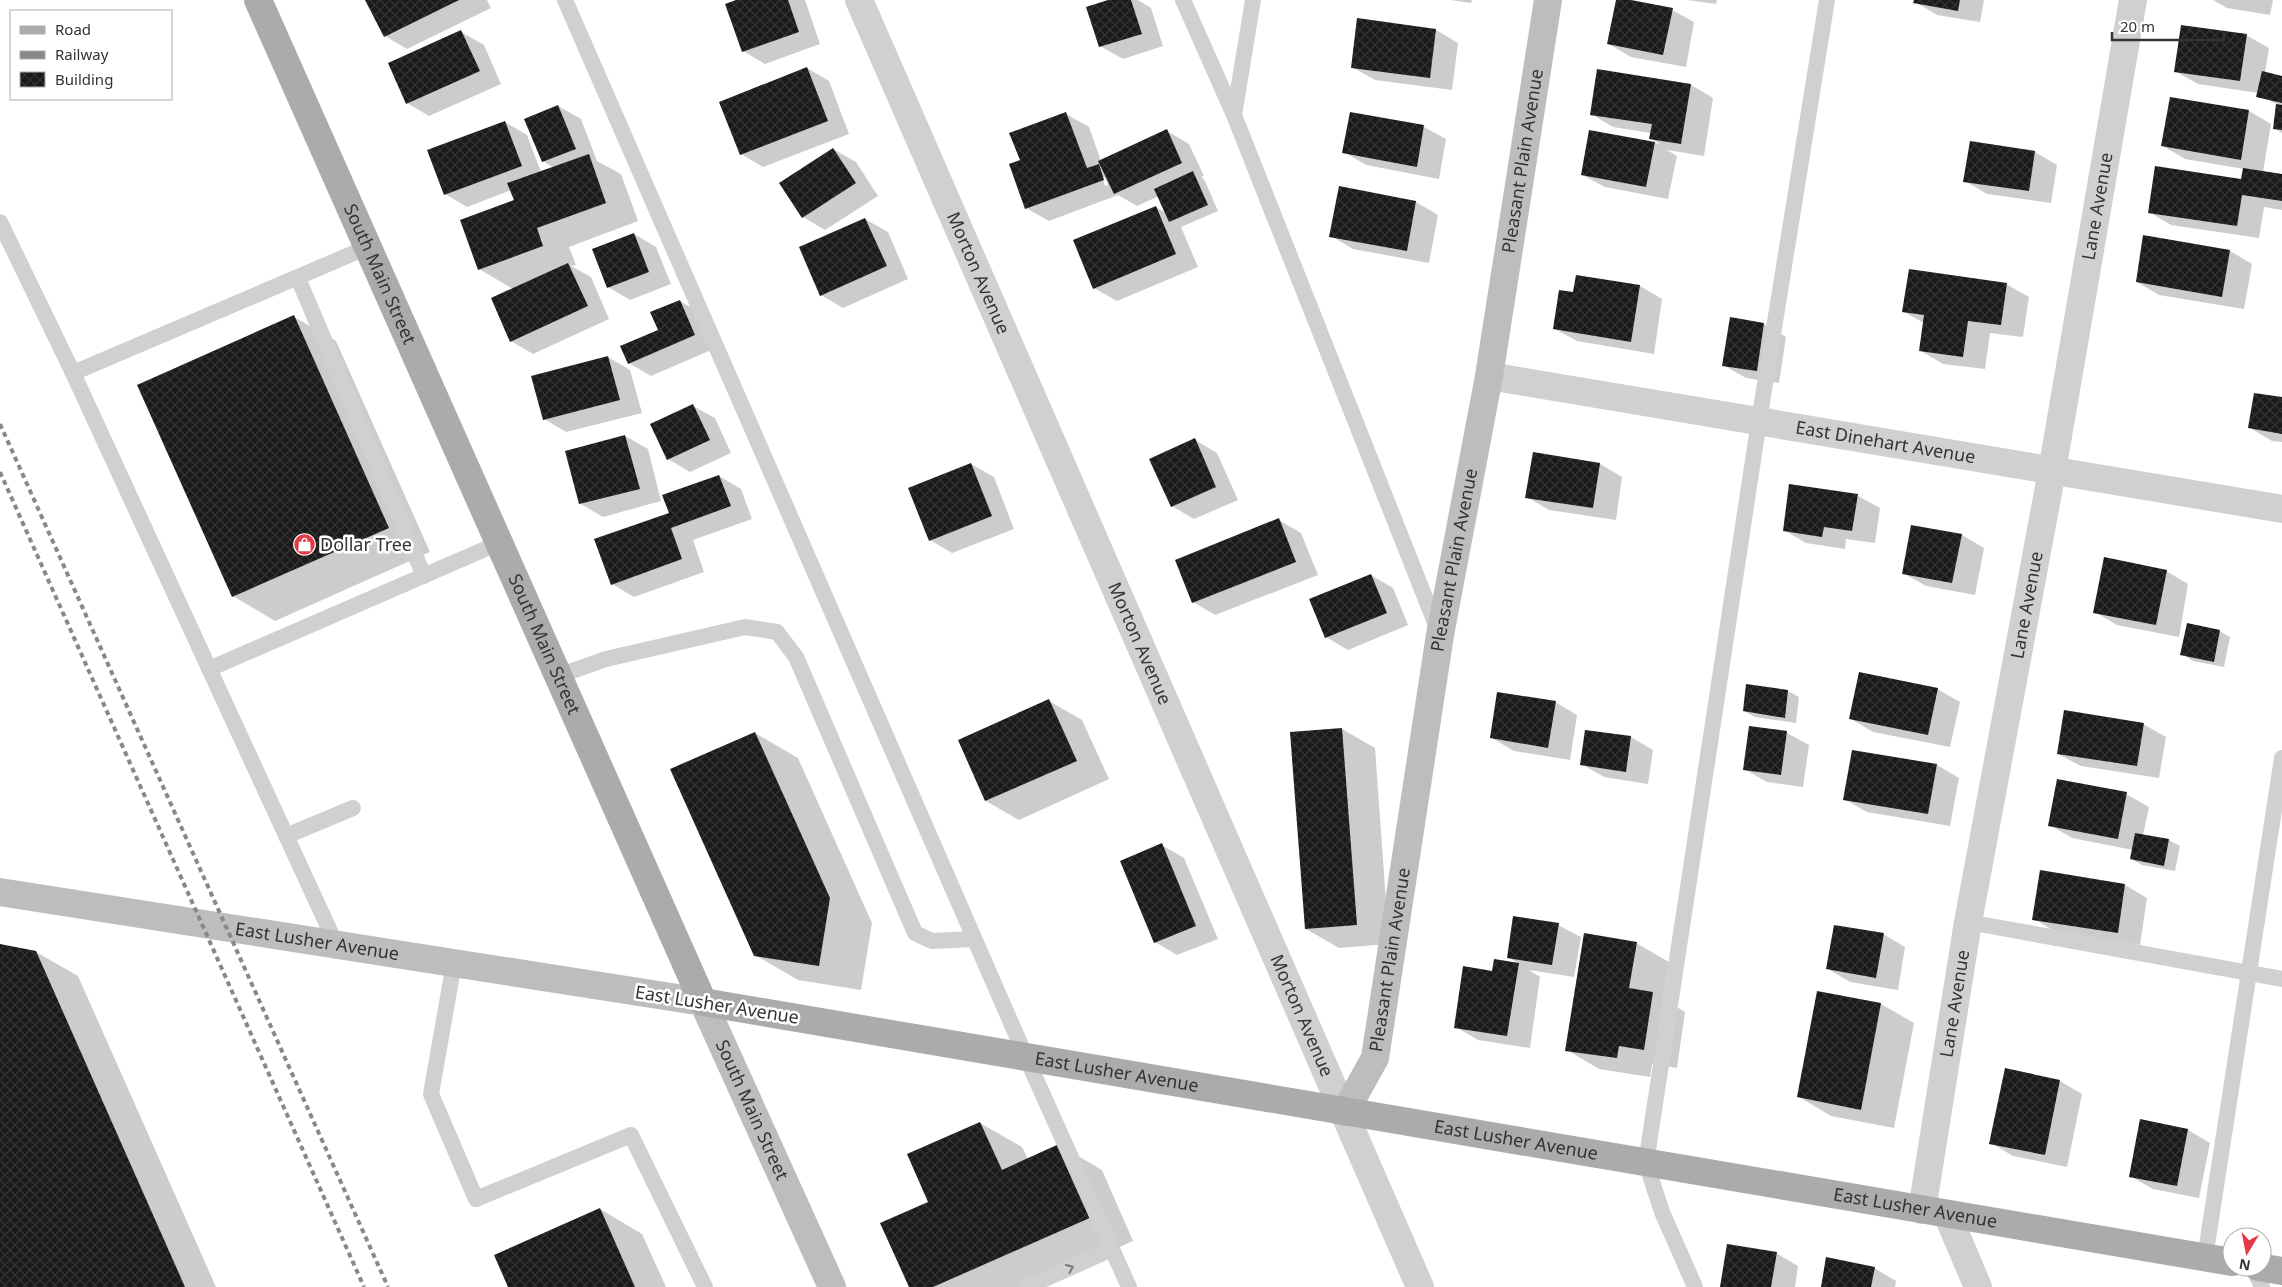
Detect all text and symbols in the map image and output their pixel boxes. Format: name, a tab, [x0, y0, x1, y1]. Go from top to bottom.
legend	[10, 10, 172, 100]
scale bar	[2112, 10, 2224, 42]
text: 20 m	[2120, 16, 2155, 36]
text: Road	[55, 19, 91, 39]
text: Railway	[55, 44, 109, 64]
street label: Pleasant Plain Avenue	[1495, 67, 1548, 255]
text: Building	[55, 69, 113, 89]
street label: Lane Avenue	[2075, 151, 2118, 262]
street label: South Main Street	[339, 200, 423, 348]
street label: Morton Avenue	[942, 208, 1016, 338]
street label: East Dinehart Avenue	[1794, 415, 1977, 468]
street label: Pleasant Plain Avenue	[1425, 466, 1482, 653]
place label: Dollar Tree	[320, 532, 412, 556]
shop icon: Dollar Tree	[292, 533, 316, 557]
street label: Lane Avenue	[2004, 549, 2048, 661]
street label: South Main Street	[503, 570, 587, 718]
street label: Morton Avenue	[1103, 578, 1178, 708]
street label: Pleasant Plain Avenue	[1363, 866, 1415, 1054]
street label: East Lusher Avenue	[234, 916, 401, 965]
street label: Lane Avenue	[1934, 948, 1974, 1059]
street label: Morton Avenue	[1265, 950, 1340, 1080]
street label: East Lusher Avenue	[633, 979, 801, 1029]
street label: South Main Street	[711, 1036, 795, 1184]
street label: East Lusher Avenue	[1033, 1046, 1201, 1097]
street label: East Lusher Avenue	[1432, 1114, 1600, 1165]
street label: East Lusher Avenue	[1832, 1181, 1999, 1233]
north arrow	[2222, 1227, 2272, 1277]
text: N	[2237, 1255, 2252, 1276]
one-way arrow	[1065, 1263, 1074, 1274]

